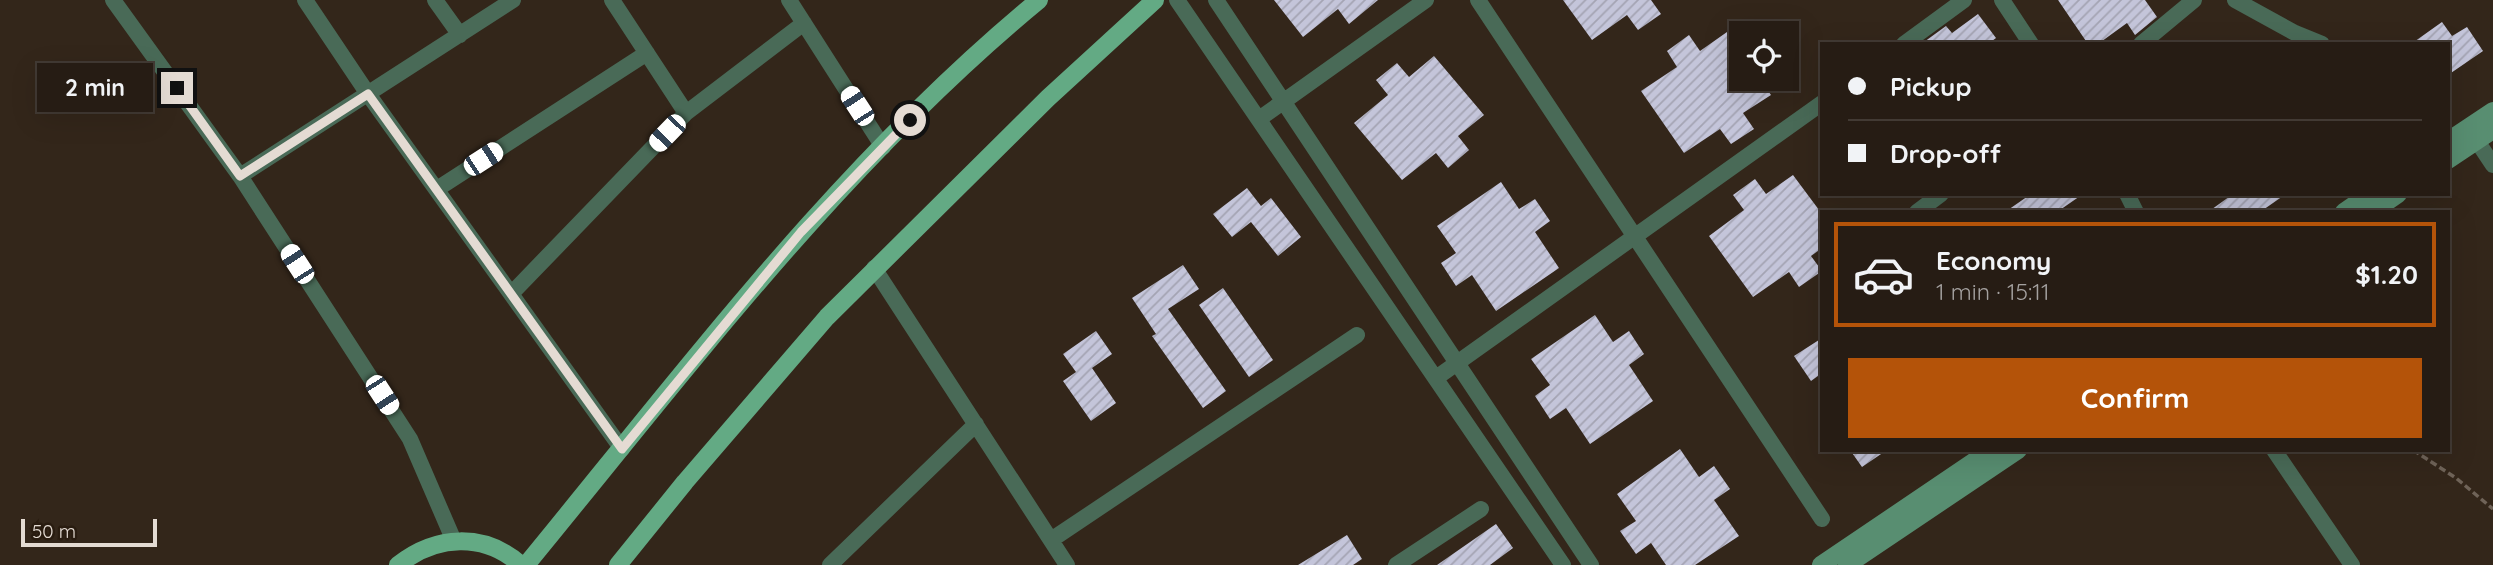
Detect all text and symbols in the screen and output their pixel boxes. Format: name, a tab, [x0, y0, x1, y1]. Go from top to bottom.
map controls	[1729, 21, 1799, 91]
button: locate	[1729, 21, 1799, 91]
callout: 2 min	[37, 64, 152, 112]
text: Pickup	[1890, 70, 1972, 103]
route end	[161, 72, 193, 104]
text: 2 min	[65, 73, 125, 102]
car	[837, 83, 878, 129]
route start	[894, 104, 926, 136]
car	[645, 111, 690, 155]
text: Drop-off	[1890, 137, 2001, 170]
car	[460, 139, 507, 179]
car	[277, 241, 318, 287]
icon: car	[1852, 243, 1915, 306]
text: Economy	[1936, 244, 2051, 277]
text: $1.20	[2355, 258, 2418, 291]
text: 1 min · 15:11	[1936, 277, 2049, 306]
button: Confirm	[1848, 358, 2422, 438]
car	[362, 372, 403, 418]
scale bar	[21, 516, 158, 548]
text: 50 m	[32, 519, 76, 543]

